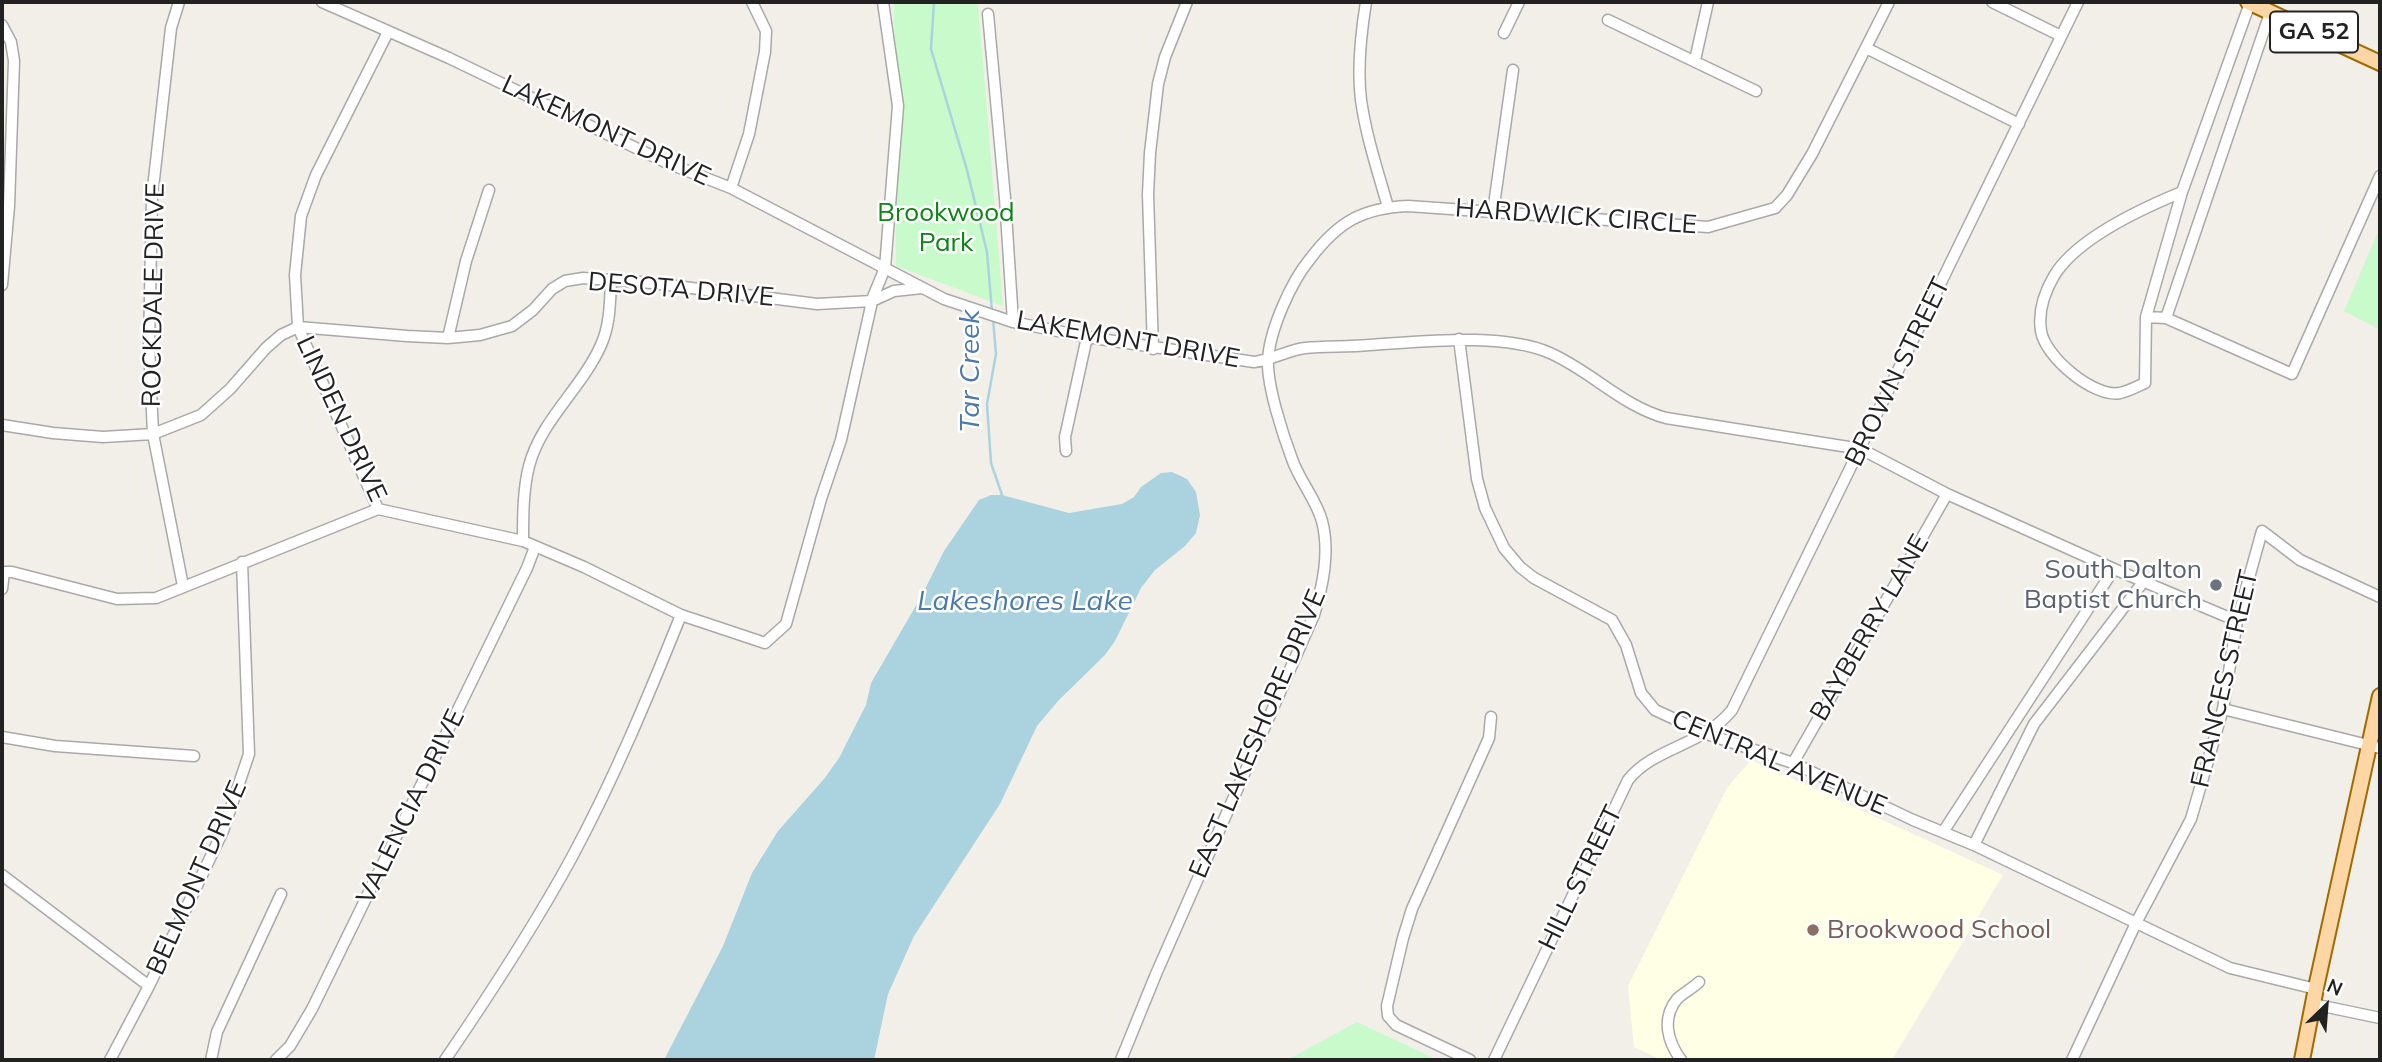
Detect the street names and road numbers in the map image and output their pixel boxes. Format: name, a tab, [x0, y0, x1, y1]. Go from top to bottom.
road number: GA 52	[2270, 12, 2358, 52]
street label: LAKEMONT DRIVE	[497, 69, 715, 193]
street label: ROCKDALE DRIVE	[136, 183, 172, 407]
street label: HARDWICK CIRCLE	[1454, 193, 1698, 241]
street label: DESOTA DRIVE	[587, 266, 775, 314]
street label: BROWN STREET	[1839, 273, 1957, 471]
street label: LAKEMONT DRIVE	[1014, 305, 1242, 375]
street label: LINDEN DRIVE	[289, 331, 393, 507]
street label: BAYBERRY LANE	[1804, 529, 1936, 727]
street label: FRANCES STREET	[2185, 567, 2265, 791]
street label: EAST LAKESHORE DRIVE	[1183, 585, 1333, 883]
street label: CENTRAL AVENUE	[1667, 704, 1891, 822]
street label: VALENCIA DRIVE	[350, 705, 472, 909]
street label: BELMONT DRIVE	[140, 776, 254, 980]
street label: HILL STREET	[1533, 801, 1629, 955]

